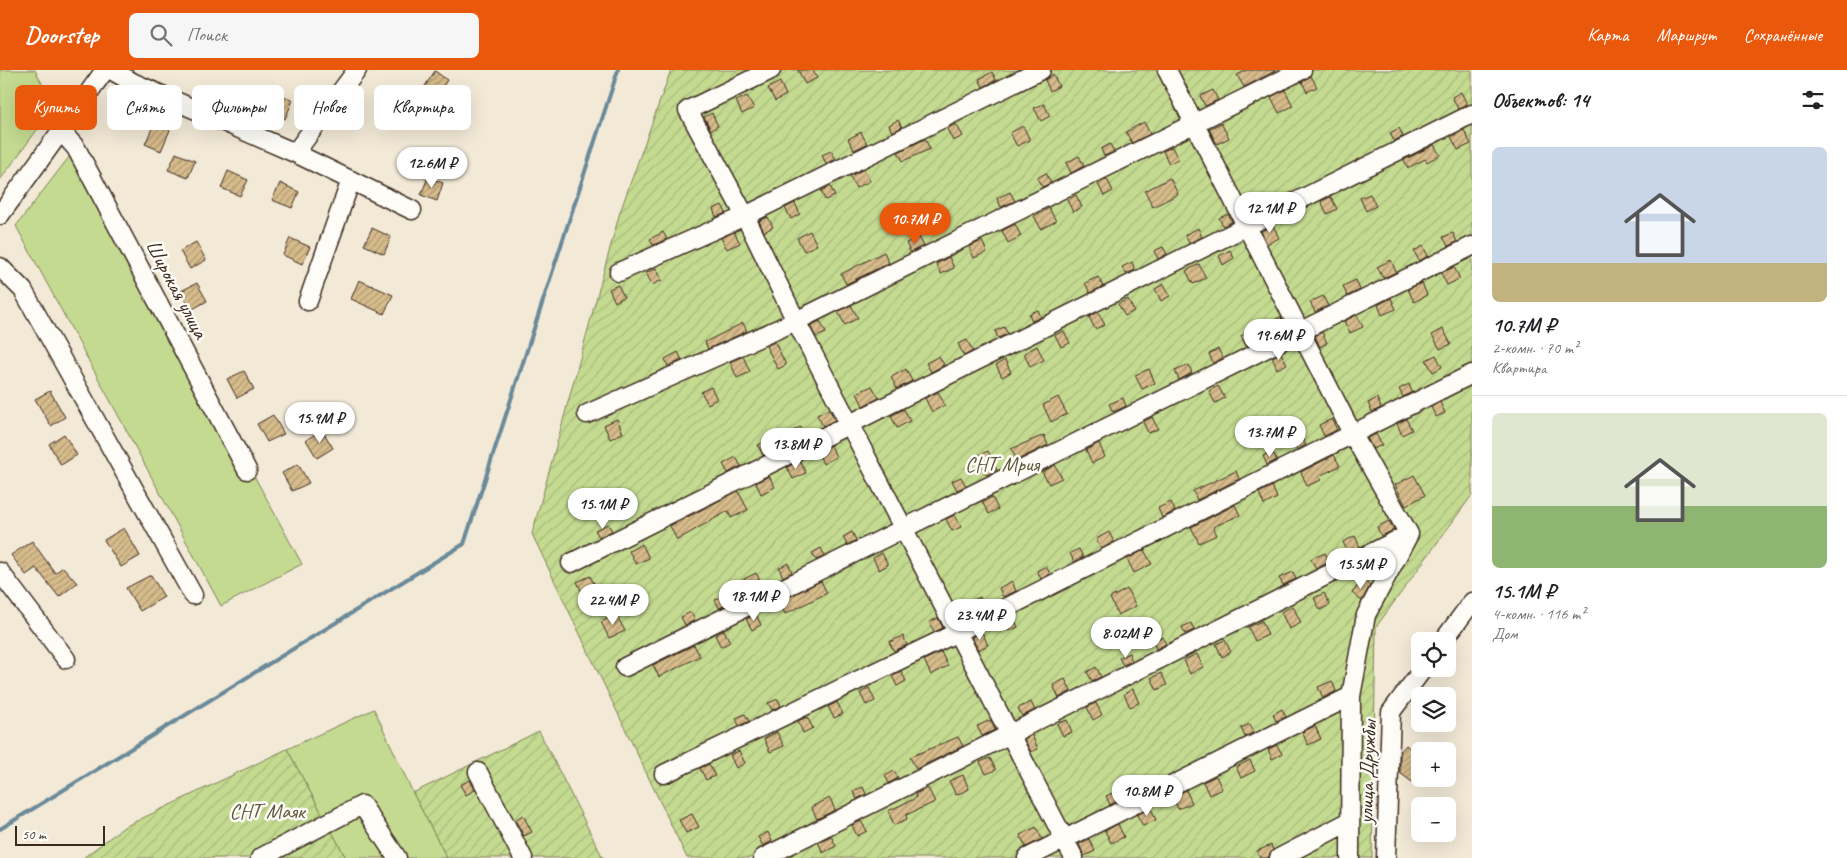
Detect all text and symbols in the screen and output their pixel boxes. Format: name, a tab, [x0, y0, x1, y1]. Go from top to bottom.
search box	[129, 13, 479, 58]
text: Doorstep	[25, 20, 99, 50]
icon: search	[147, 21, 175, 49]
text: Поиск	[187, 23, 227, 47]
text: Карта	[1587, 24, 1628, 46]
text: Маршрут	[1656, 24, 1716, 46]
text: Сохранённые	[1744, 24, 1822, 46]
chip: Купить	[15, 85, 97, 130]
chip: Снять	[107, 85, 182, 130]
chip: Фильтры	[192, 85, 284, 130]
chip: Новое	[294, 85, 364, 130]
chip: Квартира	[374, 85, 471, 130]
icon: filters	[1799, 86, 1827, 114]
text: Объектов: 14	[1492, 87, 1589, 113]
pin: 12.6M ₽	[386, 146, 478, 189]
text: 12.6M ₽	[408, 153, 456, 173]
icon: home	[1615, 180, 1705, 270]
pin: 12.1M ₽	[1224, 191, 1316, 234]
text: 12.1M ₽	[1246, 198, 1294, 218]
pin: 10.7M ₽	[869, 202, 961, 245]
text: 10.7M ₽	[891, 209, 939, 229]
street label: Широкая улица	[140, 235, 215, 345]
text: 10.7M ₽	[1492, 312, 1556, 338]
pin: 19.6M ₽	[1233, 318, 1325, 361]
text: 19.6M ₽	[1255, 325, 1303, 345]
text: 2-комн. · 70 m²	[1492, 338, 1578, 358]
text: Квартира	[1492, 358, 1547, 378]
pin: 15.9M ₽	[274, 402, 366, 444]
text: 15.9M ₽	[296, 408, 344, 428]
pin: 13.7M ₽	[1224, 416, 1316, 458]
text: 13.7M ₽	[1246, 422, 1294, 442]
pin: 13.8M ₽	[750, 428, 842, 470]
text: 13.8M ₽	[772, 434, 820, 454]
icon: home	[1615, 445, 1705, 535]
park label: СНТ Мрия	[965, 451, 1040, 477]
pin: 15.1M ₽	[557, 488, 649, 530]
text: 15.1M ₽	[579, 494, 627, 514]
pin: 15.5M ₽	[1315, 548, 1407, 590]
text: 15.5M ₽	[1337, 554, 1385, 574]
text: 15.1M ₽	[1492, 578, 1555, 604]
pin: 18.1M ₽	[708, 580, 800, 622]
pin: 22.4M ₽	[567, 584, 659, 626]
text: 18.1M ₽	[730, 586, 778, 606]
text: 22.4M ₽	[589, 590, 637, 610]
pin: 23.4M ₽	[934, 598, 1026, 641]
text: 4-комн. · 116 m²	[1492, 604, 1585, 624]
text: 23.4M ₽	[956, 605, 1004, 625]
pin: 8.02M ₽	[1080, 616, 1172, 659]
text: 8.02M ₽	[1102, 623, 1150, 643]
text: Дом	[1492, 624, 1518, 644]
map controls	[1411, 632, 1456, 842]
button: locate	[1411, 632, 1456, 677]
button: layers	[1411, 687, 1456, 732]
street label: улица Дружбы	[1352, 718, 1382, 826]
button: +	[1411, 742, 1456, 787]
pin: 10.8M ₽	[1101, 774, 1193, 817]
text: 10.8M ₽	[1123, 781, 1171, 801]
button: −	[1411, 797, 1456, 842]
park label: СНТ Маяк	[229, 798, 307, 824]
scale bar	[15, 823, 105, 846]
text: 50 m	[22, 826, 46, 843]

